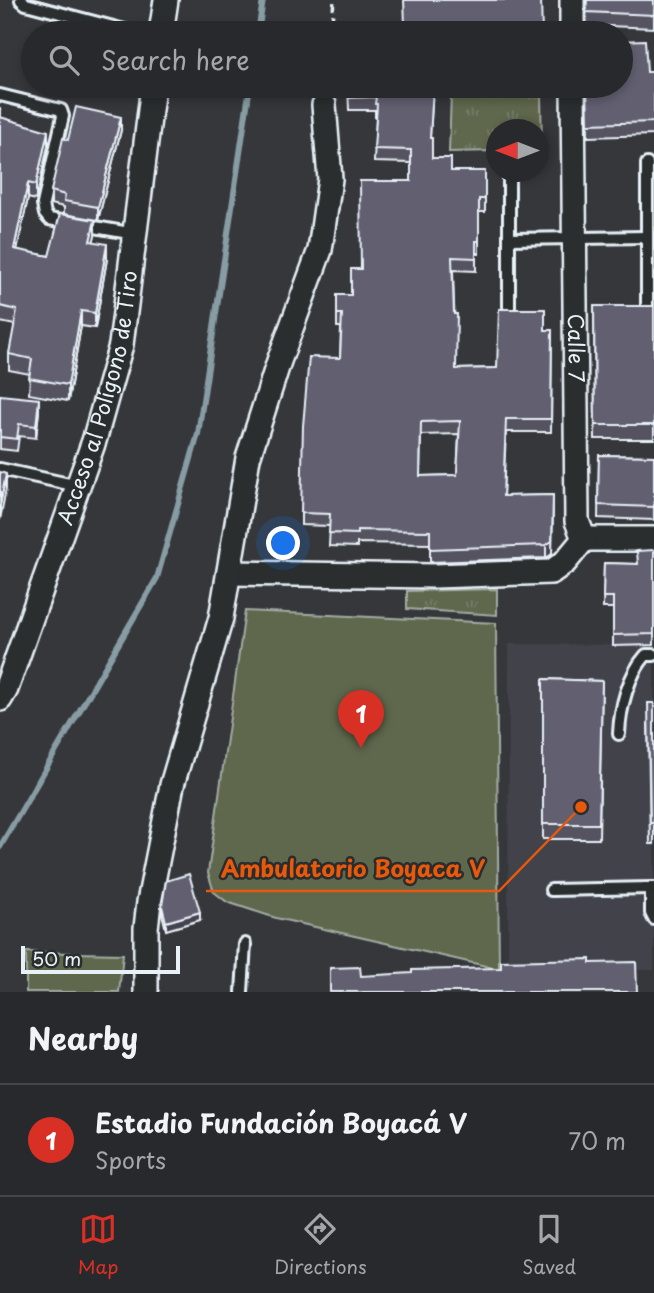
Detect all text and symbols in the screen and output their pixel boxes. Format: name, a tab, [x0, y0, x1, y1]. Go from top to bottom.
search box	[21, 21, 633, 98]
text: Search here	[101, 40, 250, 79]
icon: search	[45, 41, 83, 79]
north arrow	[486, 119, 549, 182]
street label: Acceso al Polígono de Tiro	[48, 269, 144, 529]
street label: Calle 7	[561, 313, 594, 383]
your location	[266, 526, 300, 560]
pin: 1	[338, 690, 384, 748]
callout: Ambulatorio Boyaca V	[206, 847, 499, 891]
text: Ambulatorio Boyaca V	[221, 850, 485, 885]
scale bar	[21, 943, 180, 975]
text: 50 m	[32, 944, 81, 972]
text: Nearby	[28, 1015, 138, 1060]
text: Estadio Fundación Boyacá V	[95, 1103, 467, 1142]
text: 1	[46, 1123, 57, 1158]
text: 70 m	[568, 1123, 626, 1158]
text: Sports	[95, 1142, 166, 1177]
tab: Map	[78, 1210, 118, 1280]
tab: Directions	[274, 1210, 367, 1280]
tab: Saved	[522, 1210, 576, 1280]

